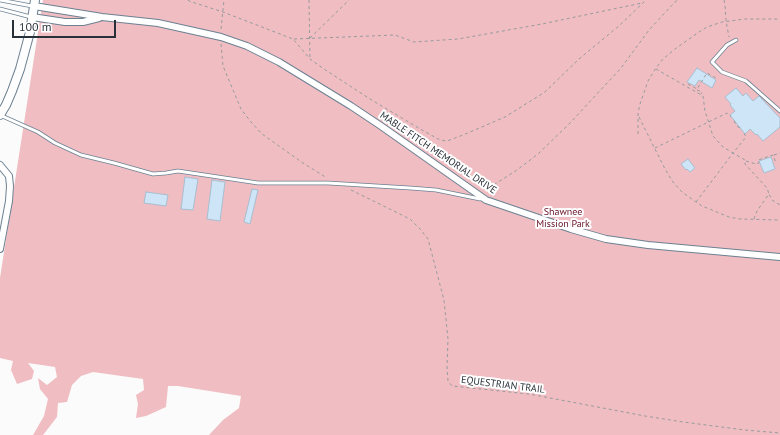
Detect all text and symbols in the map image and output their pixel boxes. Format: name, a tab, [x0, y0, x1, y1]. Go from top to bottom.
scale bar	[14, 12, 118, 38]
text: 100 m	[19, 19, 52, 34]
street label: MABLE FITCH MEMORIAL DRIVE	[377, 109, 499, 197]
park label: Shawnee Mission Park	[536, 206, 590, 230]
street label: EQUESTRIAN TRAIL	[460, 374, 546, 396]

